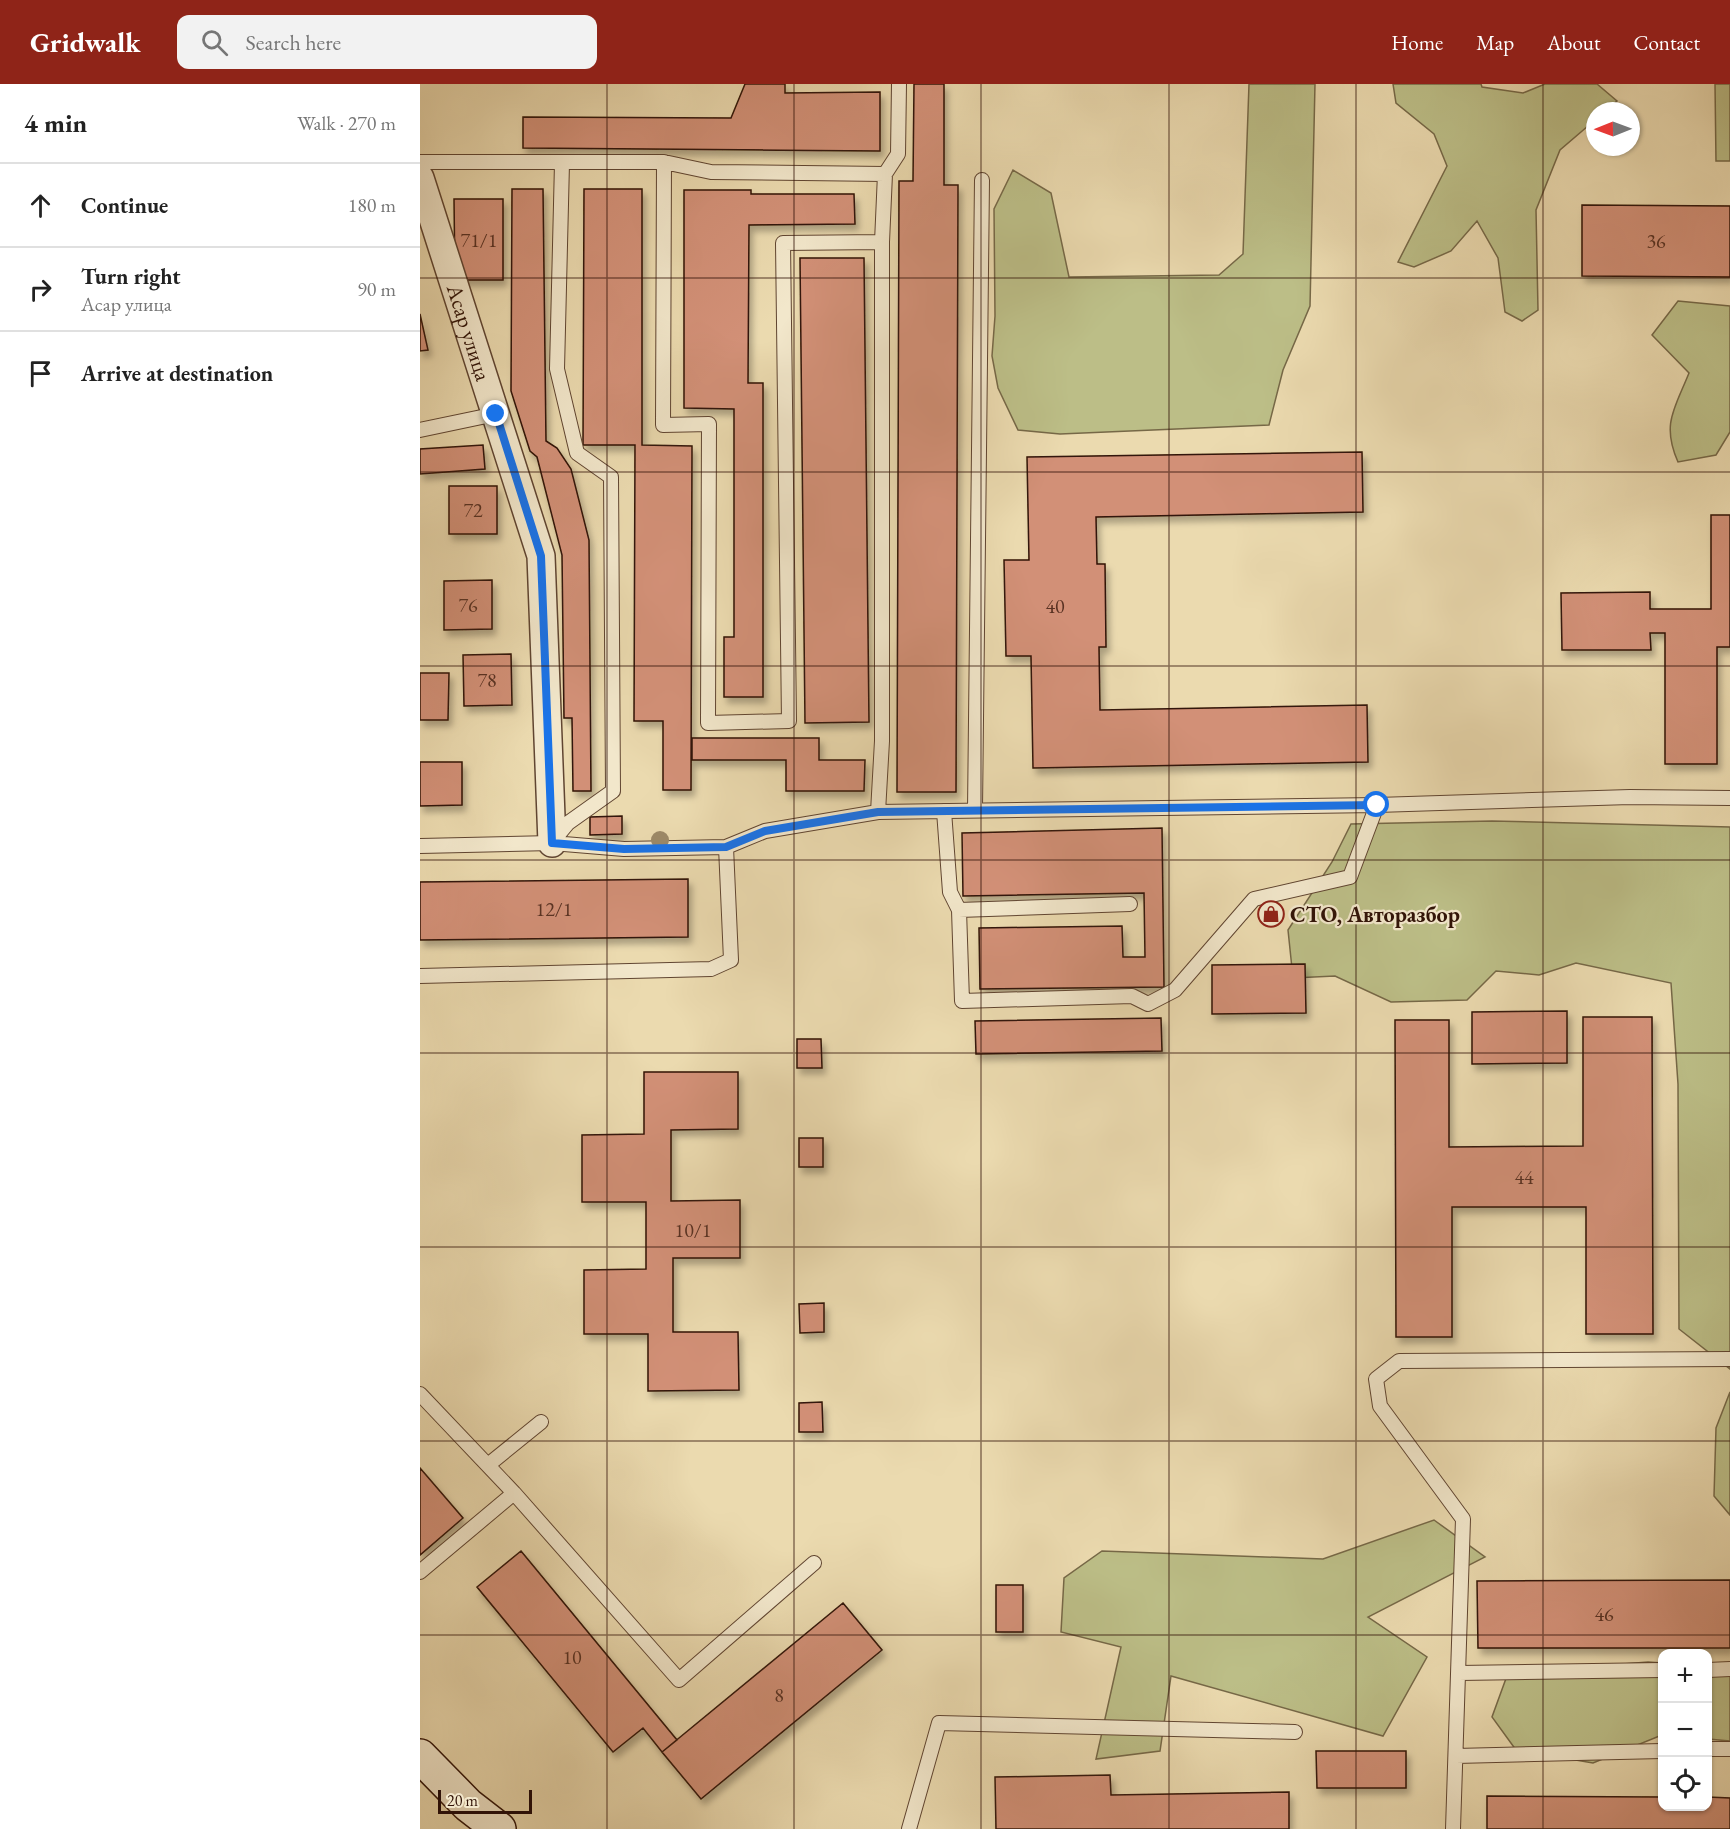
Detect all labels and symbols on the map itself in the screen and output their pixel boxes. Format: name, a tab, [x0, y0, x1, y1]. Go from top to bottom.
north arrow	[1586, 102, 1640, 156]
house number: 71/1	[461, 227, 497, 253]
house number: 36	[1646, 228, 1666, 254]
street label: Асар улица	[440, 279, 498, 384]
route end	[482, 400, 508, 426]
house number: 72	[463, 497, 483, 523]
house number: 76	[458, 592, 478, 618]
house number: 40	[1045, 593, 1065, 619]
house number: 78	[477, 667, 497, 693]
route start	[1363, 791, 1389, 817]
house number: 12/1	[536, 896, 572, 922]
shop icon: СТО, Авторазбор	[1256, 899, 1286, 929]
place label: СТО, Авторазбор	[1290, 900, 1460, 929]
house number: 44	[1514, 1164, 1534, 1190]
house number: 10/1	[675, 1217, 711, 1243]
house number: 46	[1594, 1601, 1614, 1627]
house number: 10	[562, 1644, 582, 1670]
house number: 8	[774, 1682, 784, 1708]
scale bar	[438, 1787, 532, 1814]

